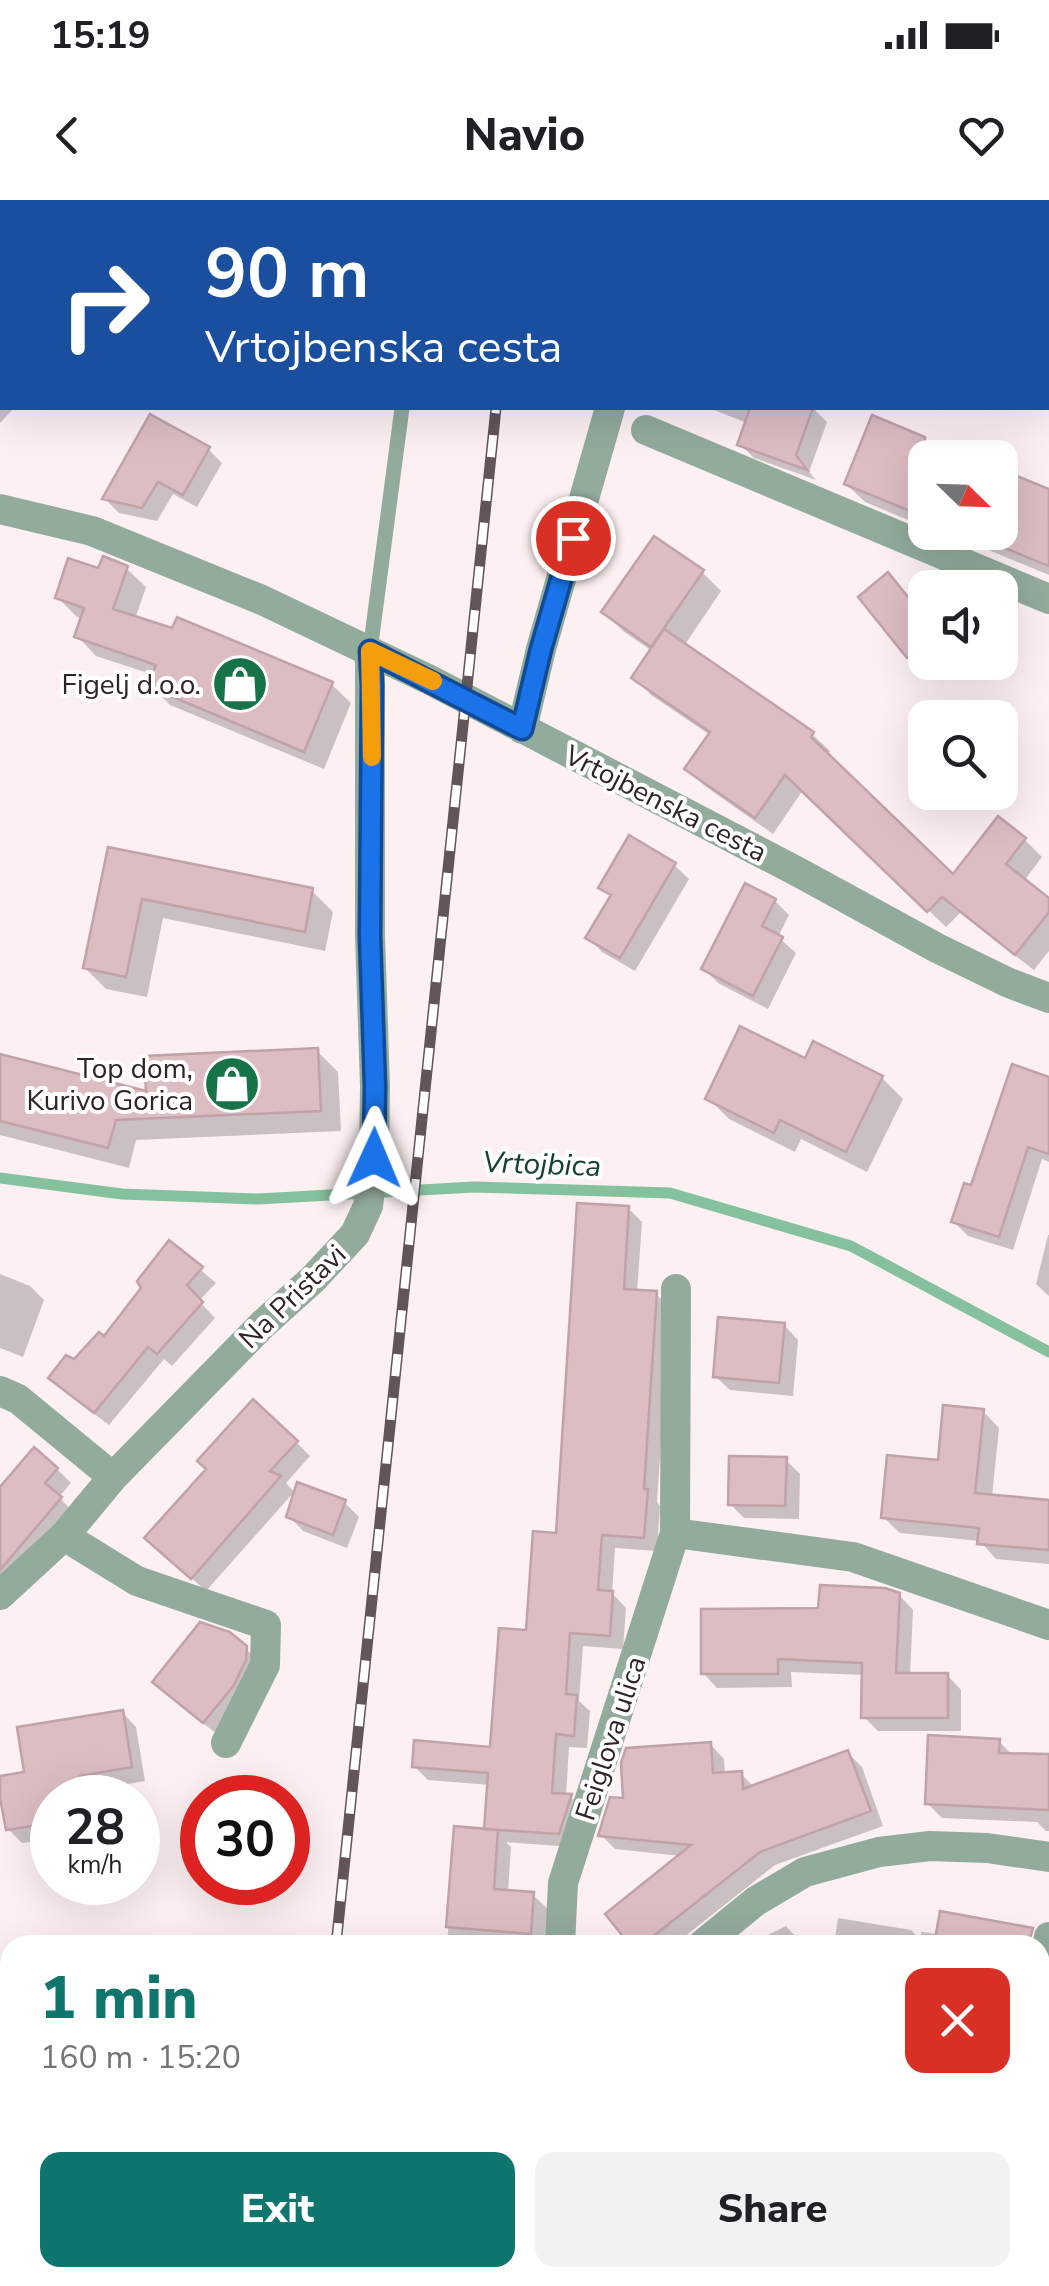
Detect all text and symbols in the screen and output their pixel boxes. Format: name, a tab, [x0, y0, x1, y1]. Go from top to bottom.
text: 15:19	[50, 10, 151, 61]
text: Navio	[464, 105, 585, 166]
icon: back	[40, 108, 95, 163]
icon: heart	[954, 108, 1009, 163]
text: 90 m	[205, 226, 369, 322]
icon: right	[40, 240, 170, 370]
text: Vrtojbenska cesta	[205, 317, 562, 378]
north arrow	[908, 440, 1018, 550]
map controls	[908, 440, 1018, 810]
pin	[531, 496, 616, 581]
icon: arrive	[546, 511, 601, 566]
button: sound	[908, 570, 1018, 680]
shop icon: Figelj d.o.o.	[210, 654, 270, 714]
place label: Figelj d.o.o.	[62, 666, 201, 704]
button: search	[908, 700, 1018, 810]
street label: Vrtojbenska cesta	[557, 736, 773, 871]
place label: Top dom, Kurivo Gorica	[26, 1050, 193, 1120]
shop icon: Top dom, Kurivo Gorica	[202, 1054, 262, 1114]
position arrow	[322, 1106, 426, 1210]
water label: Vrtojbica	[482, 1142, 602, 1187]
street label: Na Pristavi	[231, 1236, 355, 1357]
street label: Feiglova ulica	[567, 1651, 655, 1825]
speed limit sign: 30	[180, 1775, 310, 1905]
text: 28	[65, 1793, 125, 1862]
text: km/h	[67, 1848, 123, 1882]
text: 1 min	[40, 1957, 198, 2039]
button: close	[905, 1968, 1010, 2073]
text: 160 m · 15:20	[40, 2036, 241, 2079]
button: Exit	[40, 2152, 515, 2267]
button: Share	[535, 2152, 1010, 2267]

